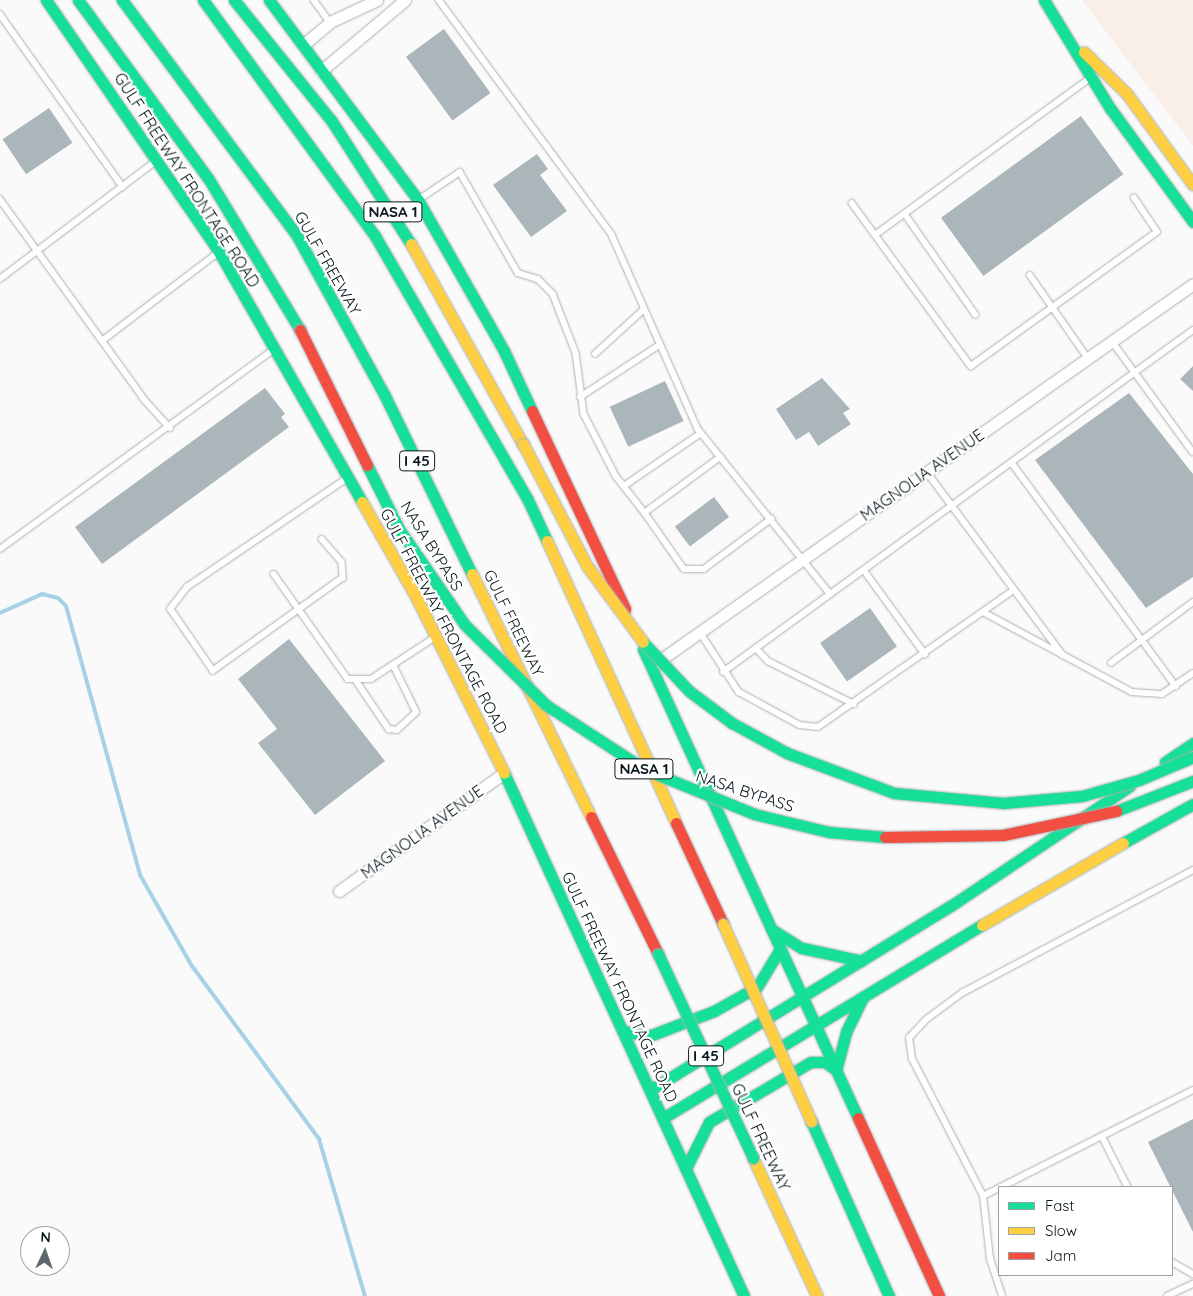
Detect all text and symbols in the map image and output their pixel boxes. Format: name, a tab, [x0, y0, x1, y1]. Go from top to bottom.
street label: GULF FREEWAY FRONTAGE ROAD	[110, 69, 264, 291]
road number: NASA 1	[363, 200, 423, 224]
street label: GULF FREEWAY	[291, 208, 365, 318]
street label: MAGNOLIA AVENUE	[856, 425, 988, 525]
road number: I 45	[398, 448, 436, 474]
street label: NASA BYPASS	[397, 498, 467, 594]
street label: GULF FREEWAY FRONTAGE ROAD	[376, 505, 512, 737]
street label: GULF FREEWAY	[480, 567, 548, 679]
road number: NASA 1	[614, 756, 674, 782]
street label: NASA BYPASS	[694, 766, 796, 816]
street label: MAGNOLIA AVENUE	[357, 781, 487, 883]
street label: GULF FREEWAY FRONTAGE ROAD	[558, 869, 682, 1105]
road number: I 45	[687, 1044, 725, 1068]
street label: GULF FREEWAY	[728, 1080, 794, 1194]
legend	[998, 1186, 1173, 1276]
text: Fast	[1045, 1196, 1074, 1215]
text: Slow	[1045, 1221, 1077, 1240]
north arrow	[20, 1226, 70, 1276]
text: N	[40, 1228, 51, 1246]
text: Jam	[1045, 1246, 1076, 1265]

